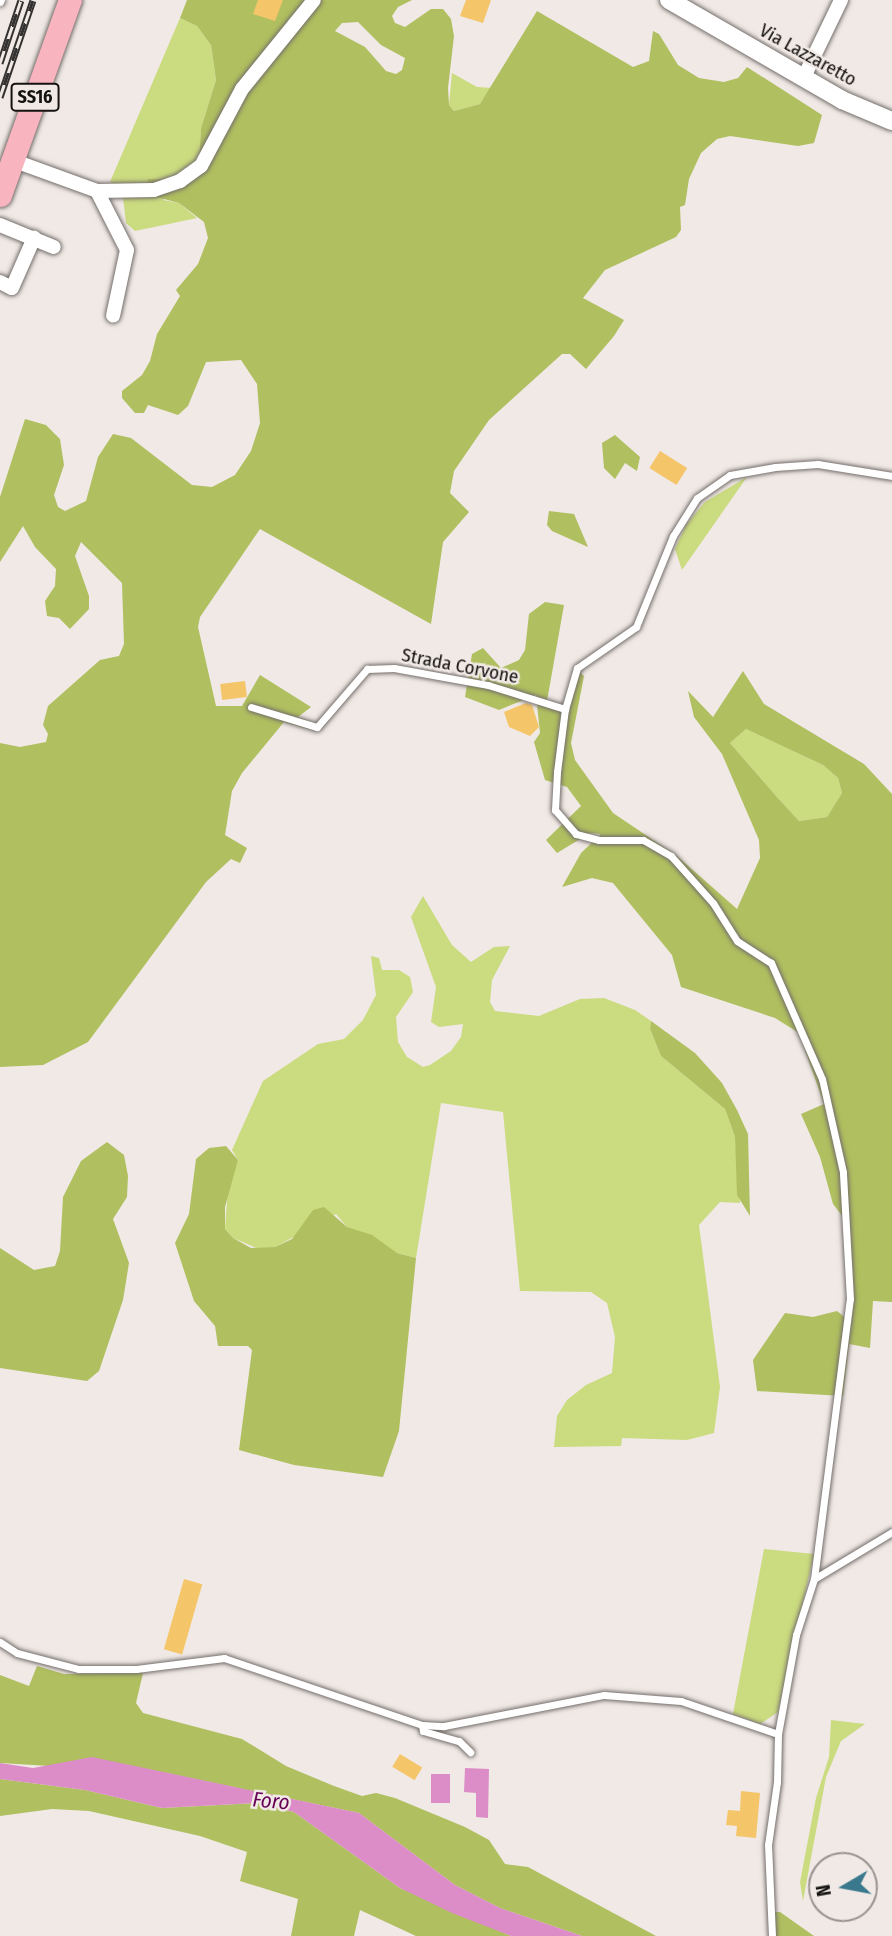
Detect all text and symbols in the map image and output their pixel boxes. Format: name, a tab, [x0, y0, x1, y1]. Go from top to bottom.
street label: Via Lazzaretto	[755, 19, 861, 91]
road number: SS16	[10, 82, 60, 112]
street label: Strada Corvone	[400, 643, 520, 689]
water label: Foro	[251, 1787, 291, 1815]
north arrow	[808, 1852, 878, 1922]
text: N	[811, 1883, 836, 1898]

